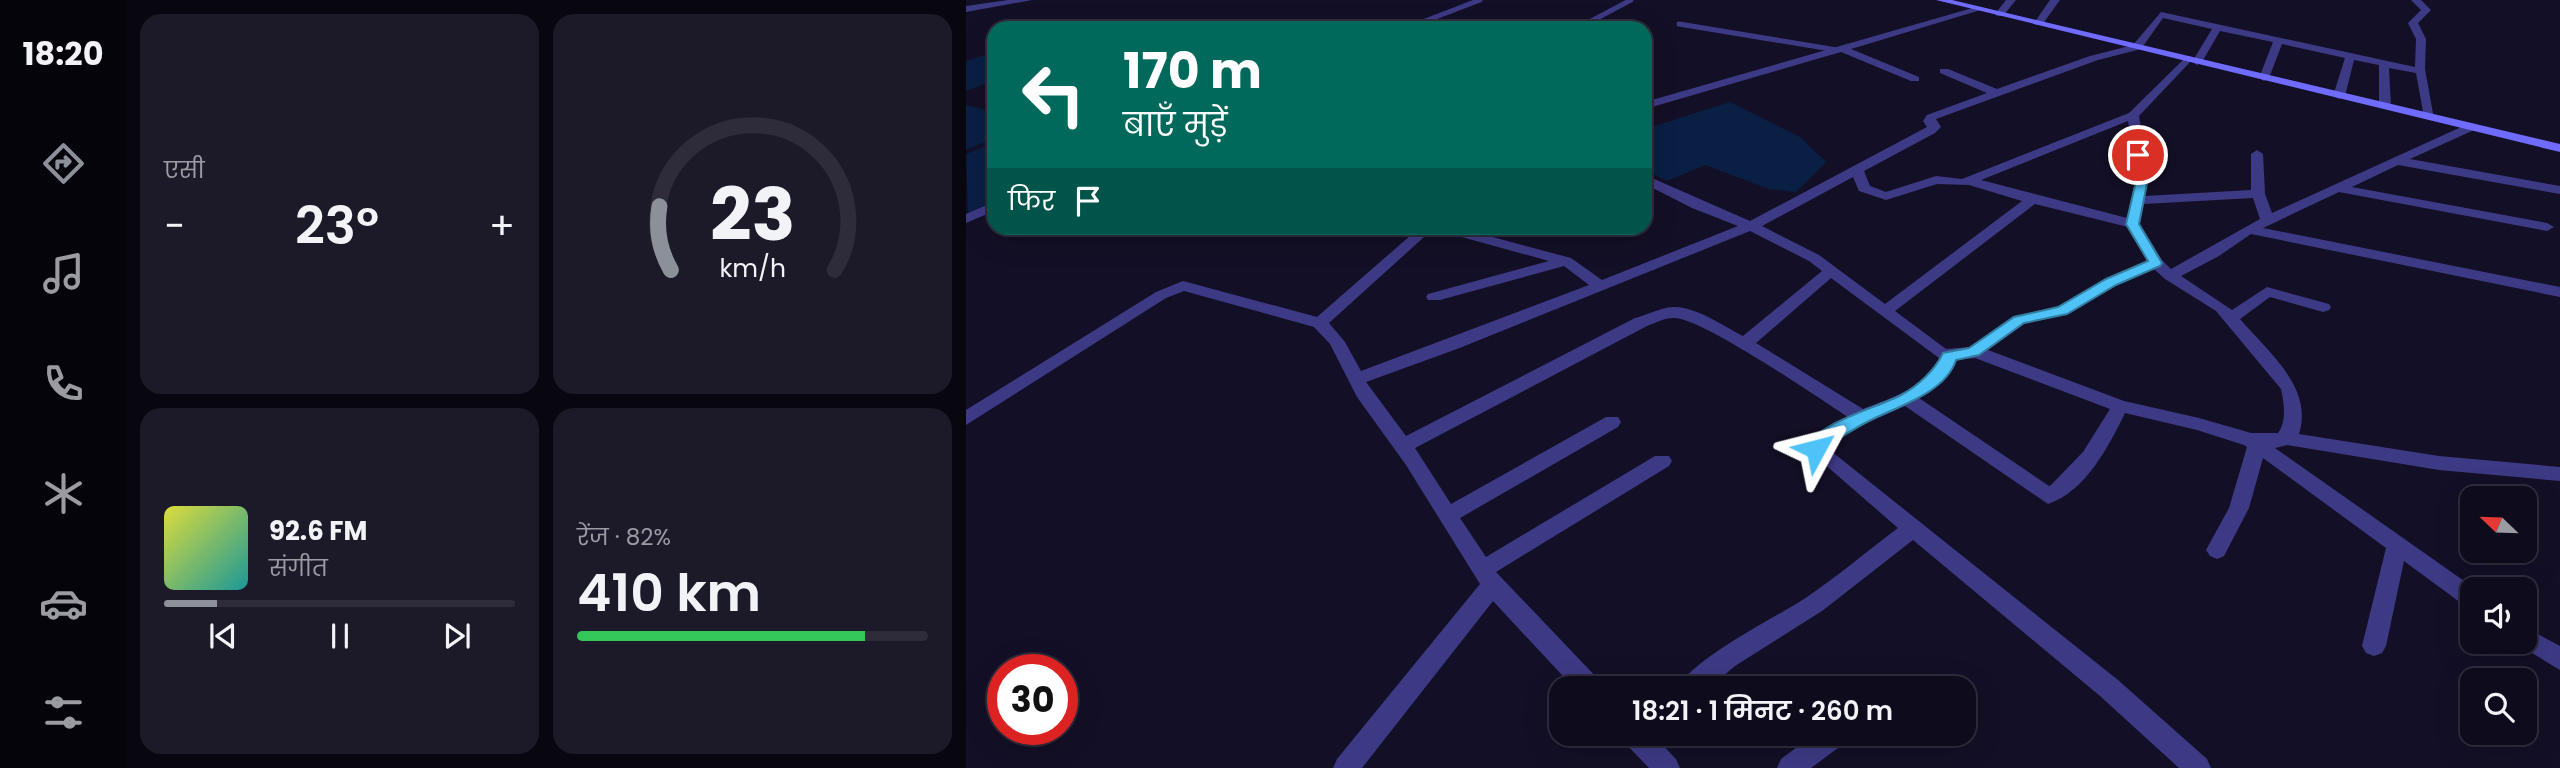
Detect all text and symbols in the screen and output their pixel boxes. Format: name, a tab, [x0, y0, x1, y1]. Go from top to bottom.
text: 18:20	[23, 31, 104, 76]
text: 170 m	[1123, 37, 1262, 105]
icon: left	[1008, 49, 1099, 140]
text: बाएँ मुड़ें	[1123, 102, 1227, 147]
pin	[2108, 125, 2168, 185]
icon: arrive	[2119, 136, 2157, 174]
icon: directions	[39, 139, 88, 188]
text: एसी	[164, 154, 205, 186]
text: 23	[710, 164, 795, 265]
icon: arrive	[1069, 182, 1107, 220]
text: फिर	[1008, 183, 1055, 219]
text: 23°	[295, 189, 379, 262]
text: −	[164, 199, 185, 252]
text: +	[489, 199, 515, 252]
icon: music	[39, 249, 88, 298]
text: km/h	[719, 251, 786, 286]
icon: phone	[39, 359, 88, 408]
position arrow	[1779, 412, 1853, 486]
icon: climate	[39, 469, 88, 518]
north arrow	[2460, 486, 2538, 564]
map controls	[2460, 486, 2537, 745]
text: 92.6 FM	[269, 513, 367, 549]
text: रेंज · 82%	[577, 521, 671, 553]
text: संगीत	[269, 552, 328, 584]
text: 410 km	[577, 556, 761, 629]
button: sound	[2460, 577, 2537, 654]
icon: car	[39, 579, 88, 628]
icon: previous	[204, 617, 242, 655]
icon: pause	[321, 617, 359, 655]
icon: next	[438, 617, 476, 655]
speed limit sign: 30	[987, 654, 1078, 745]
button: search	[2460, 668, 2537, 745]
icon: filters	[39, 688, 88, 737]
text: 18:21 · 1 मिनट · 260 m	[1632, 693, 1893, 729]

